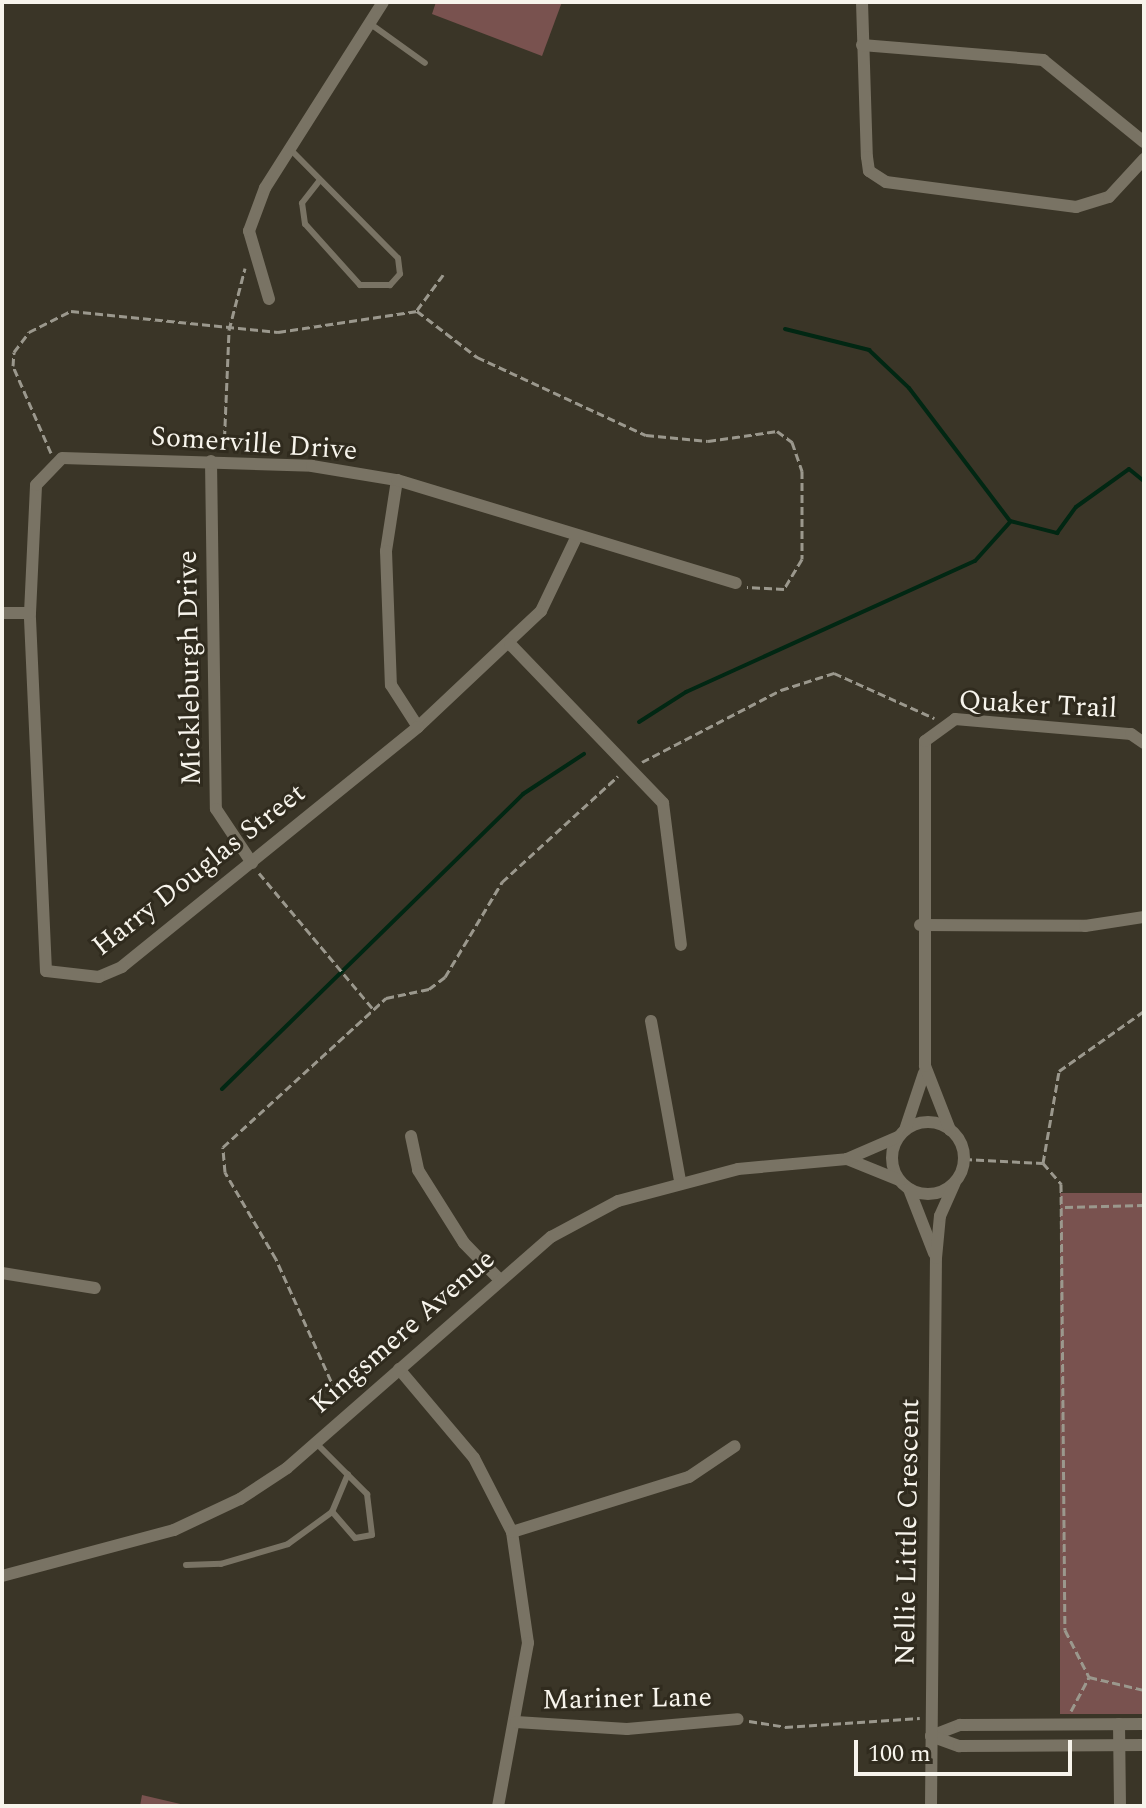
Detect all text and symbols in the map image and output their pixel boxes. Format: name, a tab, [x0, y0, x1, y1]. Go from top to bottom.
street label: Somerville Drive	[150, 420, 358, 468]
street label: Mickleburgh Drive	[171, 550, 209, 786]
street label: Quaker Trail	[958, 684, 1118, 726]
street label: Harry Douglas Street	[86, 776, 312, 964]
street label: Kingsmere Avenue	[304, 1243, 502, 1421]
street label: Nellie Little Crescent	[889, 1398, 927, 1666]
street label: Mariner Lane	[542, 1681, 712, 1717]
scale bar	[858, 1724, 1076, 1774]
text: 100 m	[868, 1736, 931, 1772]

